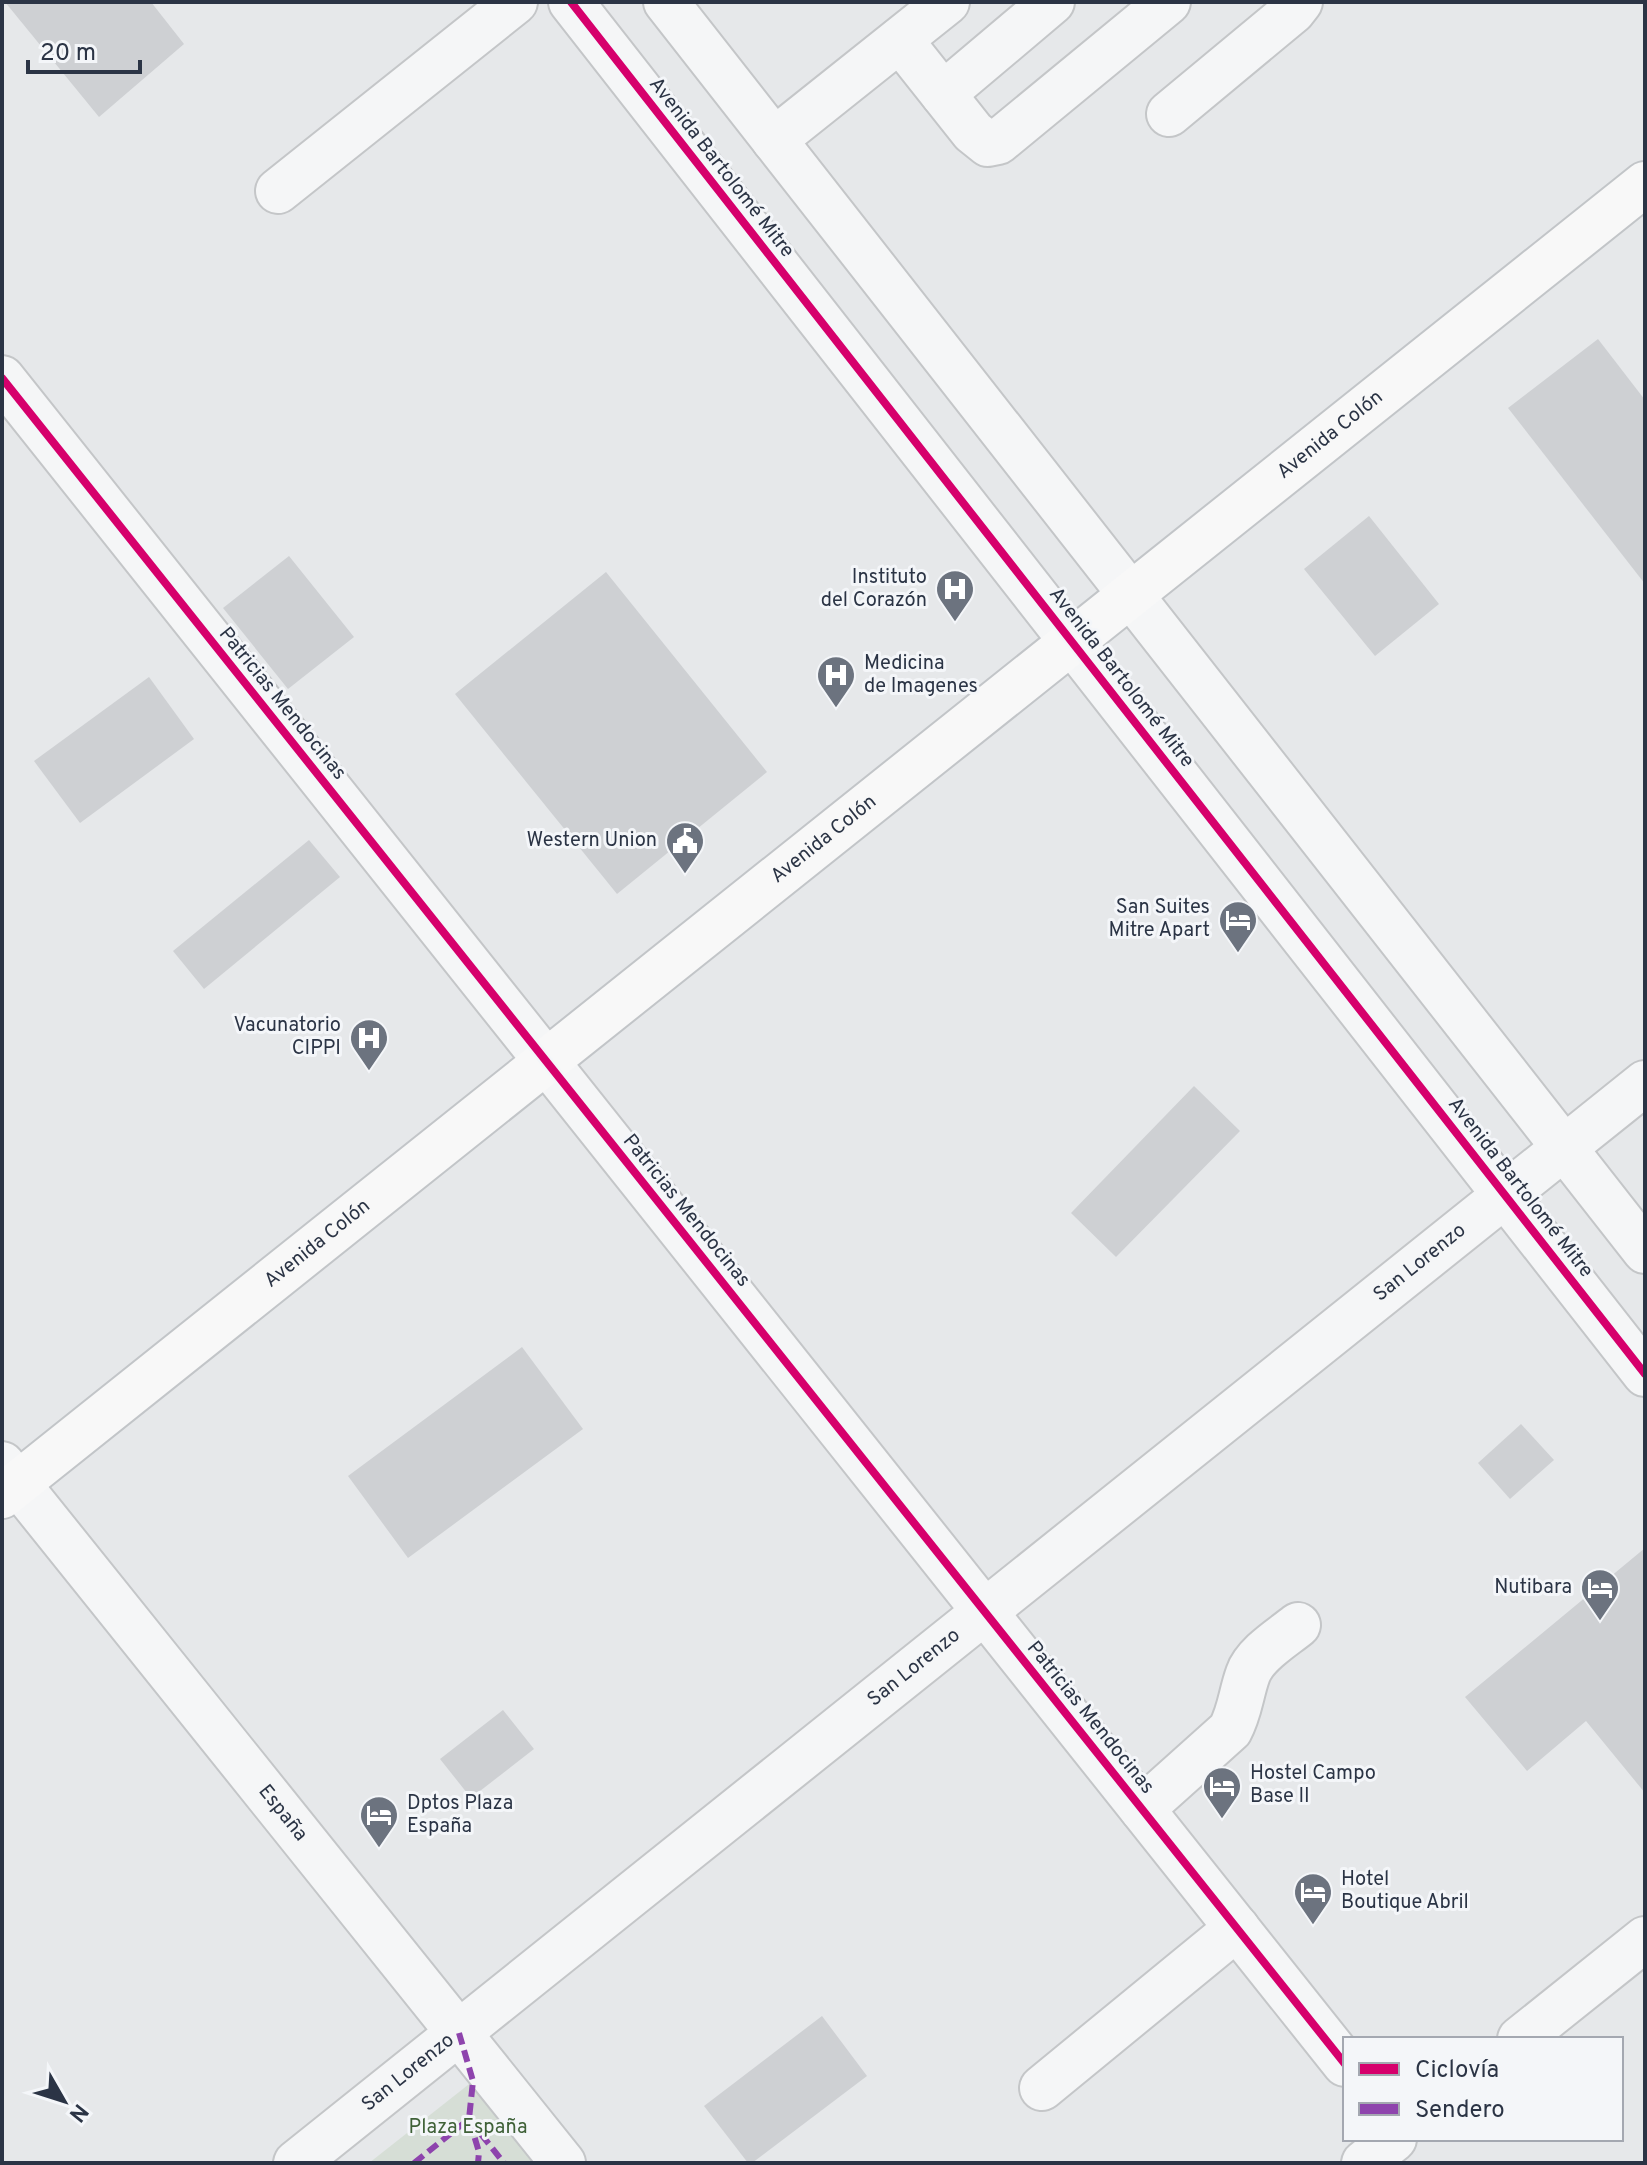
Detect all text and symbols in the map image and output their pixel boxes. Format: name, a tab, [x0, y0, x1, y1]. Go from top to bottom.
scale bar	[28, 24, 140, 74]
text: 20 m	[40, 39, 96, 69]
street label: Avenida Bartolomé Mitre	[642, 72, 800, 264]
street label: Avenida Colón	[1272, 385, 1389, 485]
place label: Instituto del Corazón	[821, 565, 927, 614]
hospital icon: Instituto del Corazón	[934, 568, 976, 623]
street label: Avenida Bartolomé Mitre	[1042, 582, 1200, 774]
street label: Patricias Mendocinas	[212, 622, 352, 786]
place label: Medicina de Imagenes	[864, 651, 978, 700]
hospital icon: Medicina de Imagenes	[815, 654, 857, 709]
street label: Avenida Colón	[766, 789, 882, 890]
public building icon: Western Union	[664, 820, 706, 875]
place label: Western Union	[526, 828, 657, 854]
place label: San Suites Mitre Apart	[1109, 895, 1210, 944]
hotel icon: San Suites Mitre Apart	[1217, 899, 1259, 954]
place label: Vacunatorio CIPPI	[233, 1013, 341, 1062]
hospital icon: Vacunatorio CIPPI	[348, 1017, 390, 1072]
street label: Avenida Bartolomé Mitre	[1441, 1092, 1599, 1284]
street label: Patricias Mendocinas	[616, 1129, 756, 1293]
street label: Avenida Colón	[259, 1194, 376, 1294]
street label: San Lorenzo	[1368, 1218, 1472, 1308]
hotel icon: Nutibara	[1579, 1567, 1621, 1622]
place label: Nutibara	[1494, 1575, 1572, 1601]
street label: San Lorenzo	[863, 1623, 966, 1713]
street label: Patricias Mendocinas	[1020, 1636, 1160, 1800]
place label: Hostel Campo Base II	[1250, 1761, 1376, 1810]
hotel icon: Hostel Campo Base II	[1201, 1765, 1243, 1820]
street label: España	[252, 1780, 313, 1847]
place label: Dptos Plaza España	[407, 1791, 513, 1840]
hotel icon: Dptos Plaza España	[358, 1794, 400, 1849]
place label: Hotel Boutique Abril	[1341, 1867, 1469, 1916]
hotel icon: Hotel Boutique Abril	[1292, 1871, 1334, 1926]
street label: San Lorenzo	[357, 2028, 460, 2118]
legend	[1343, 2037, 1623, 2141]
text: Ciclovía	[1415, 2056, 1499, 2086]
north arrow	[24, 2061, 104, 2141]
text: Sendero	[1415, 2096, 1505, 2126]
text: N	[62, 2097, 93, 2127]
park label: Plaza España	[409, 2115, 527, 2141]

